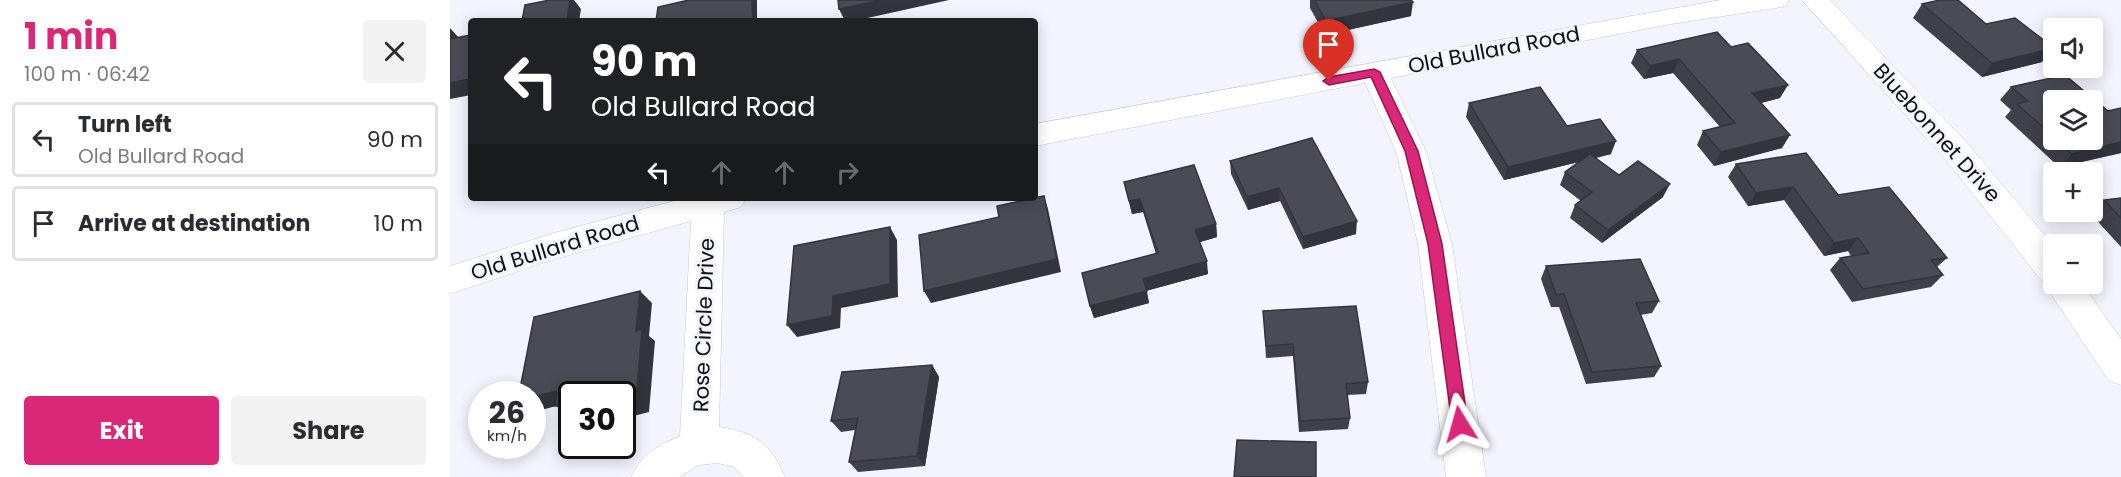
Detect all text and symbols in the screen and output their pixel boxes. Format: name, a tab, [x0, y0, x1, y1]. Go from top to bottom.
text: 1 min	[24, 11, 118, 62]
map controls	[2043, 18, 2103, 294]
button: sound	[2043, 18, 2103, 78]
pin	[1303, 19, 1354, 81]
street label: Old Bullard Road	[1405, 19, 1582, 80]
button: close	[363, 20, 426, 83]
icon: arrive	[1312, 28, 1345, 61]
text: 90 m	[591, 32, 698, 91]
icon: left	[492, 42, 570, 120]
street label: Bluebonnet Drive	[1867, 57, 2008, 208]
text: 100 m · 06:42	[24, 60, 150, 88]
text: Old Bullard Road	[591, 88, 815, 125]
button: layers	[2043, 90, 2103, 150]
text: Turn left	[78, 109, 172, 140]
icon: left	[27, 123, 60, 156]
text: 90 m	[367, 124, 423, 155]
text: Old Bullard Road	[78, 142, 244, 170]
icon: left	[642, 156, 675, 189]
icon: ahead	[705, 156, 738, 189]
icon: ahead	[768, 156, 801, 189]
icon: right	[831, 156, 864, 189]
button: +	[2043, 162, 2103, 222]
icon: arrive	[27, 207, 60, 240]
text: Arrive at destination	[78, 208, 310, 239]
text: 10 m	[374, 208, 423, 239]
street label: Old Bullard Road	[467, 208, 643, 287]
button: −	[2043, 234, 2103, 294]
street label: Rose Circle Drive	[686, 237, 721, 413]
speed limit sign: 30	[558, 381, 636, 459]
text: 26	[489, 391, 525, 434]
position arrow	[1428, 392, 1492, 456]
button: Exit	[24, 396, 219, 465]
button: Share	[231, 396, 426, 465]
text: km/h	[487, 425, 527, 446]

